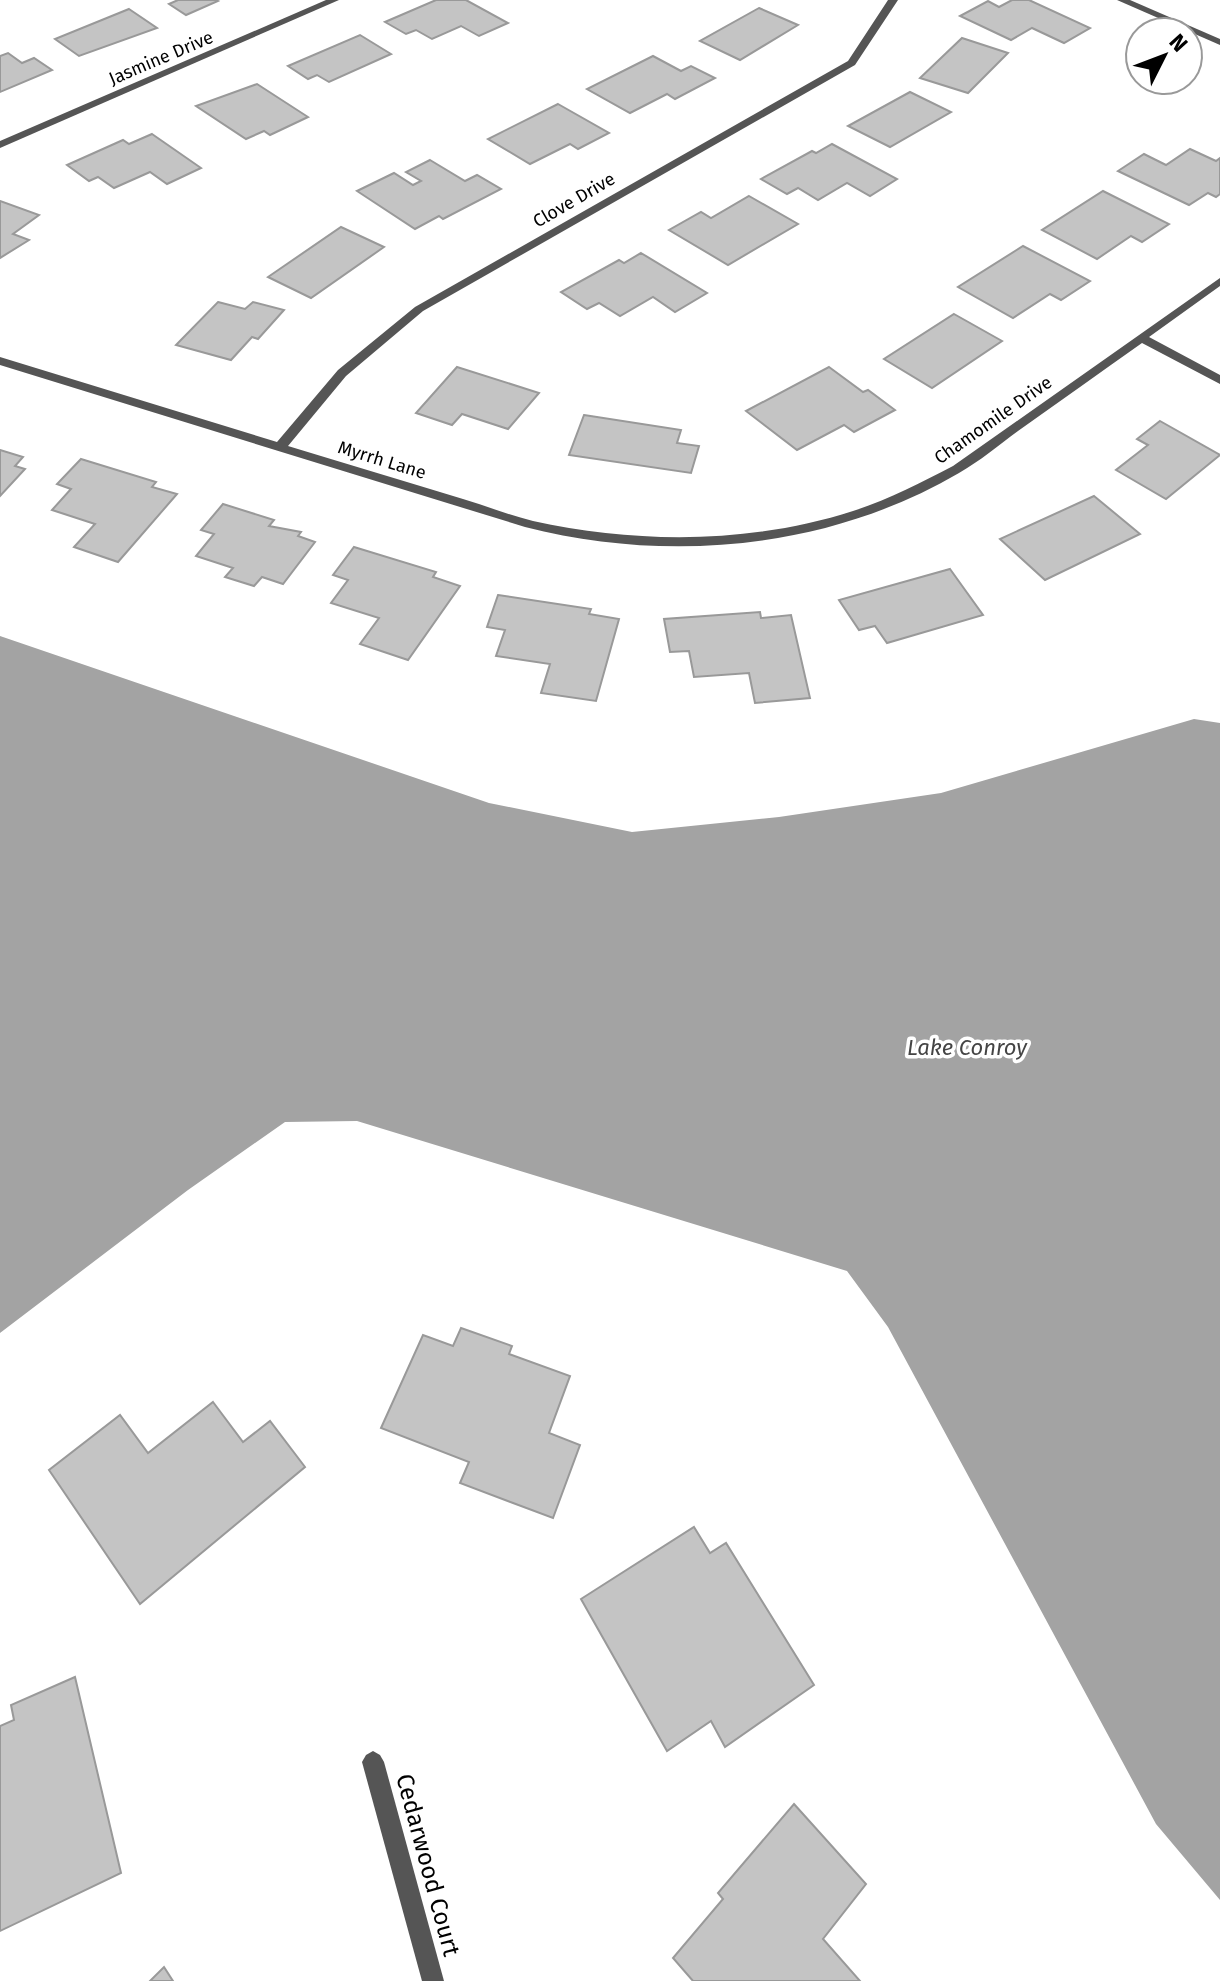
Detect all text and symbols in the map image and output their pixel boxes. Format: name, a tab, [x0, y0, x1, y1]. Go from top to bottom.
north arrow	[1124, 16, 1204, 96]
street label: Jasmine Drive	[105, 26, 217, 90]
text: N	[1164, 28, 1193, 57]
street label: Clove Drive	[529, 168, 619, 232]
street label: Chamomile Drive	[930, 371, 1056, 469]
street label: Myrrh Lane	[335, 436, 429, 484]
water label: Lake Conroy	[907, 1034, 1028, 1061]
street label: Cedarwood Court	[390, 1771, 466, 1960]

